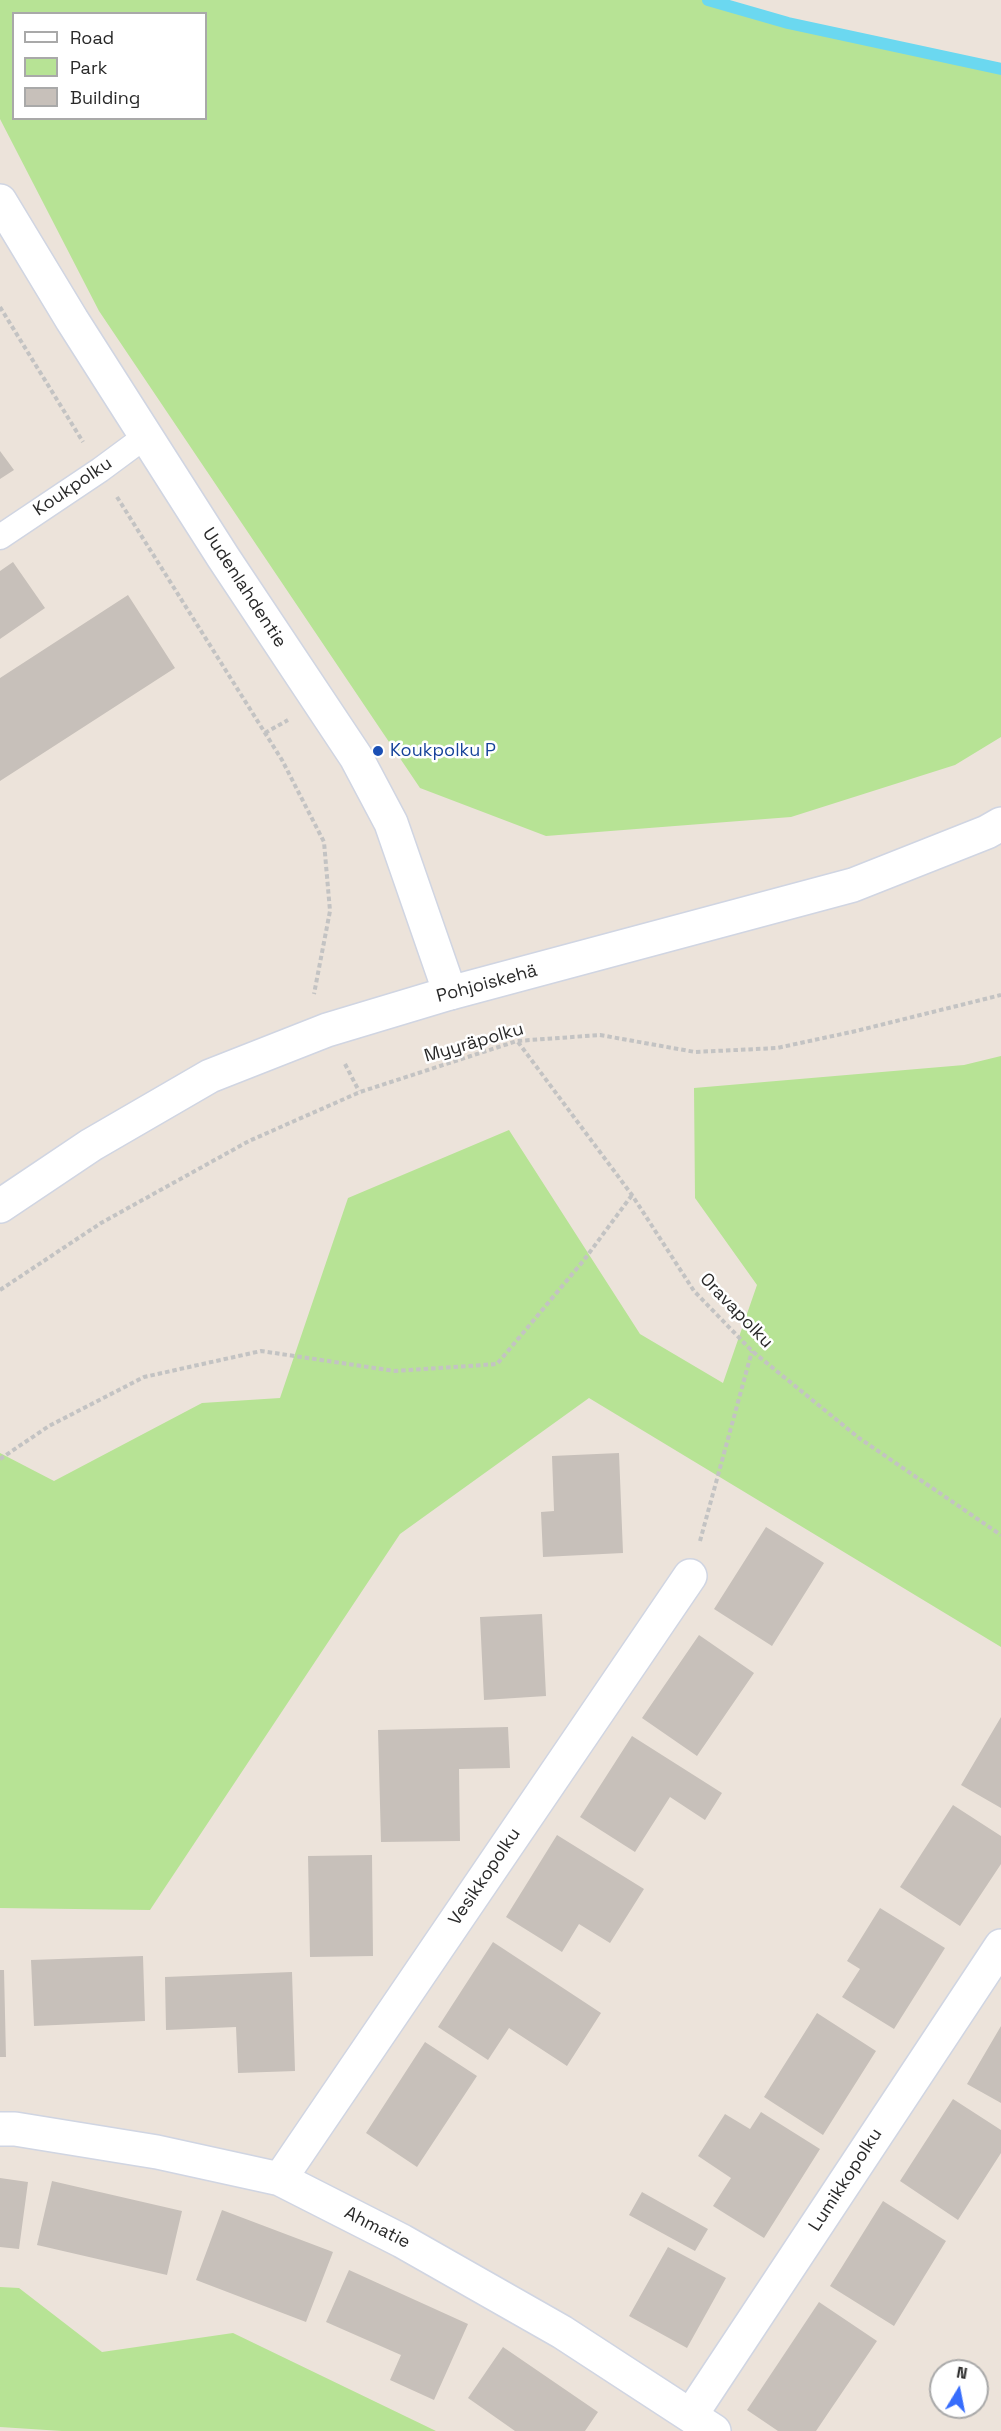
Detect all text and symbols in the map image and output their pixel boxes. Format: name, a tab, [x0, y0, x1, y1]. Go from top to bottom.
legend	[12, 12, 207, 120]
text: Road	[70, 26, 114, 49]
text: Park	[70, 56, 107, 79]
text: Building	[70, 86, 140, 109]
street label: Koukpolku	[30, 453, 116, 521]
street label: Uudenlahdentie	[197, 524, 291, 652]
place label: Koukpolku P	[390, 740, 496, 762]
marker: Koukpolku P	[371, 744, 385, 758]
street label: Pohjoiskehä	[434, 960, 540, 1008]
street label: Myyräpolku	[422, 1019, 526, 1067]
street label: Oravapolku	[695, 1269, 777, 1353]
street label: Vesikkopolku	[444, 1824, 526, 1930]
street label: Lumikkopolku	[805, 2124, 887, 2236]
street label: Ahmatie	[340, 2202, 414, 2254]
north arrow	[929, 2359, 989, 2419]
text: N	[955, 2361, 969, 2384]

